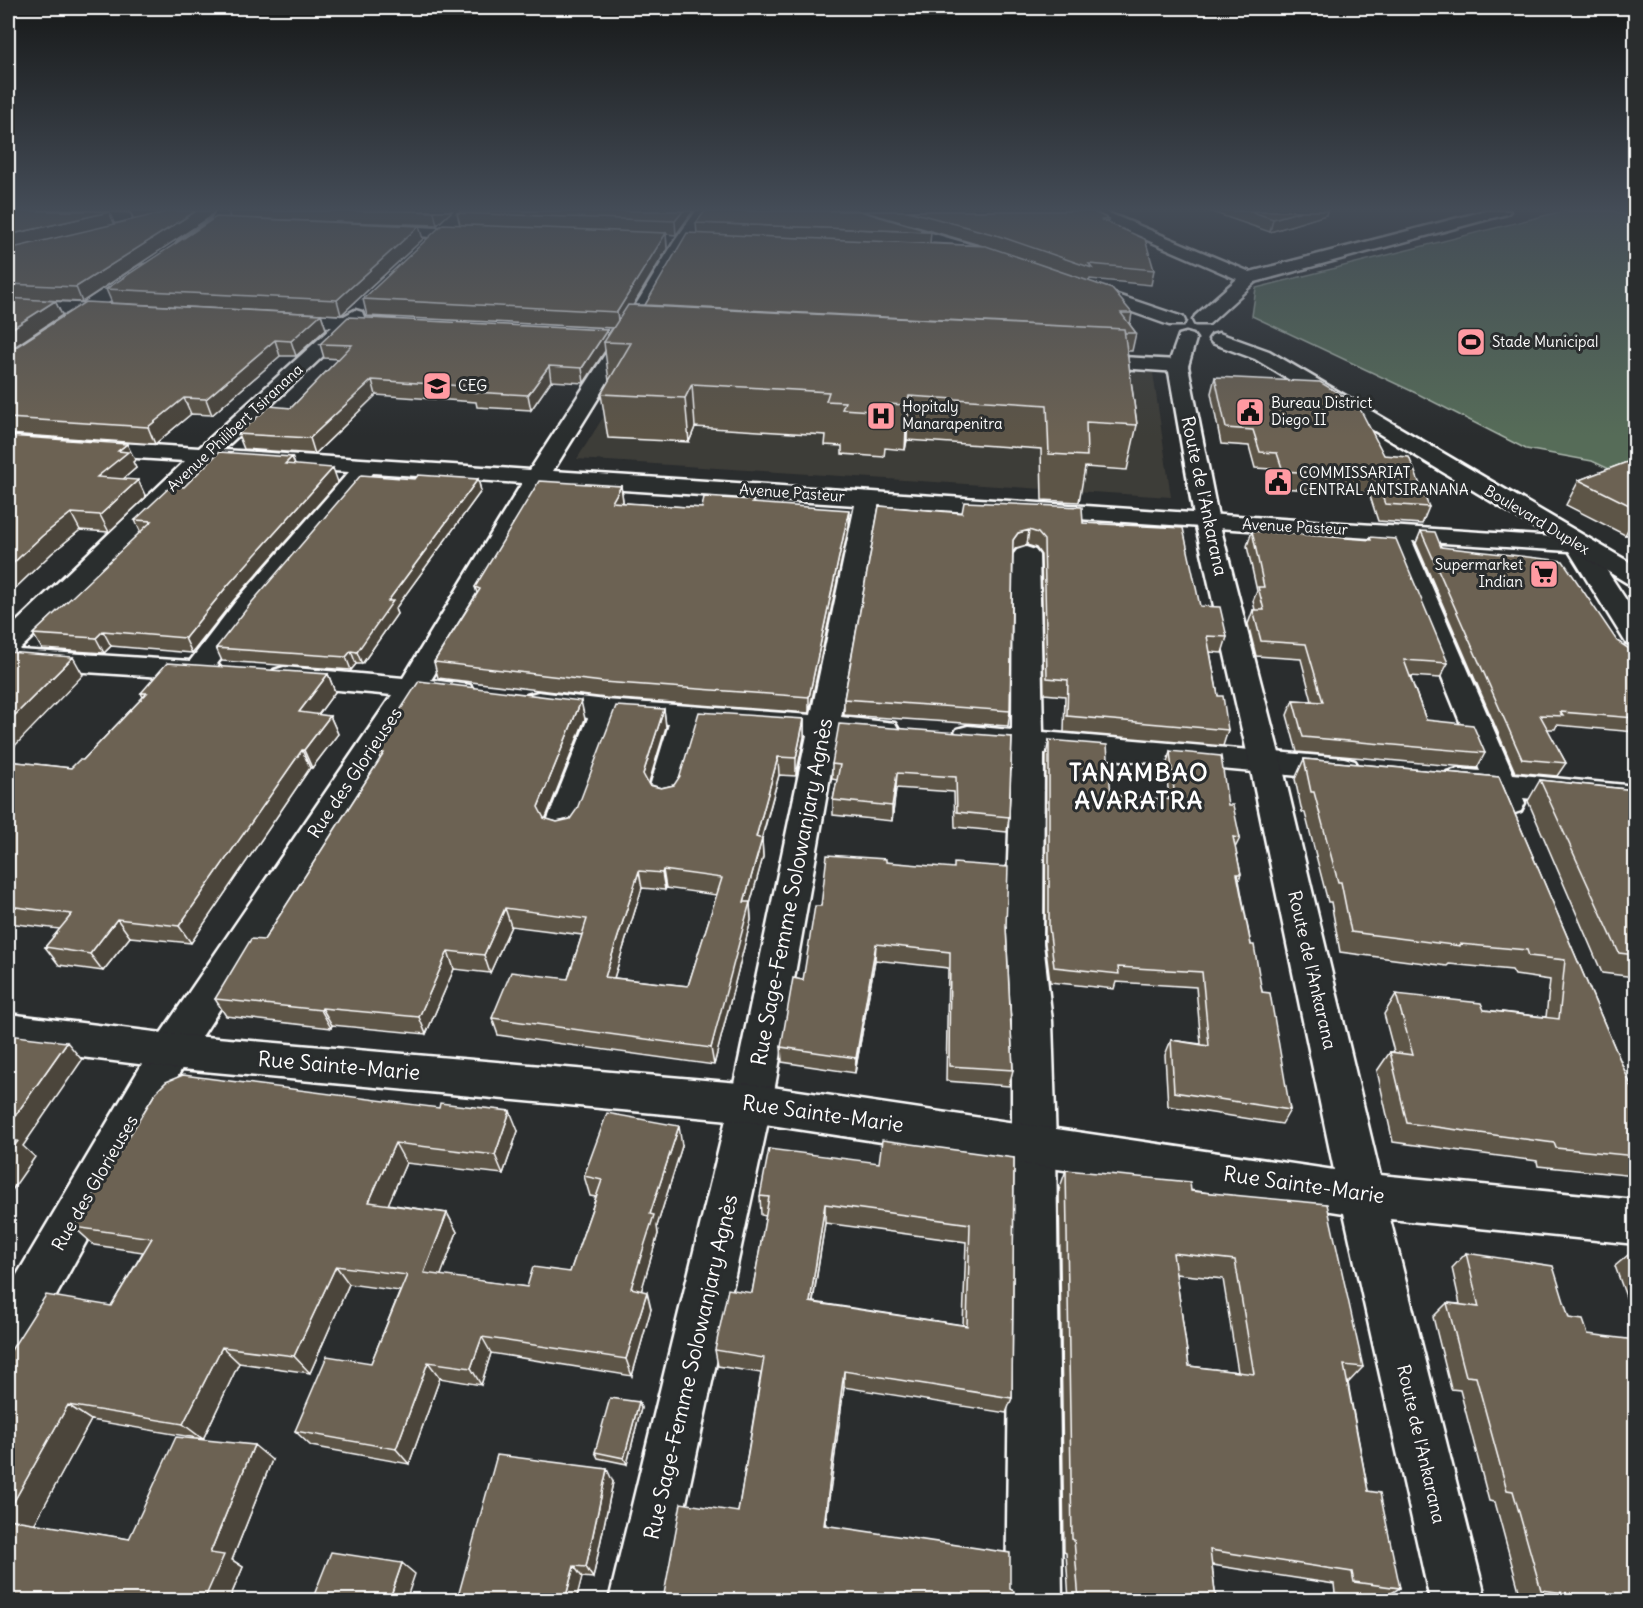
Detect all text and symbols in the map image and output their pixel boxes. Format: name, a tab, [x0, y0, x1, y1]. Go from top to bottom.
sports icon: Stade Municipal	[1455, 326, 1487, 358]
place label: Stade Municipal	[1492, 332, 1598, 351]
street label: Avenue Philibert Tsiranana	[163, 359, 307, 496]
school or university icon: CEG	[421, 370, 453, 402]
place label: CEG	[458, 376, 487, 395]
place label: Bureau District Diego II	[1271, 393, 1372, 429]
public building icon: Bureau District Diego II	[1234, 396, 1266, 428]
place label: Hopitaly Manarapenitra	[902, 397, 1003, 433]
hospital icon: Hopitaly Manarapenitra	[865, 400, 897, 432]
street label: Route de l'Ankarana	[1176, 414, 1233, 578]
place label: COMMISSARIAT CENTRAL ANTSIRANANA	[1299, 463, 1469, 499]
public building icon: COMMISSARIAT CENTRAL ANTSIRANANA	[1262, 466, 1294, 498]
street label: Avenue Pasteur	[739, 479, 845, 506]
street label: Boulevard Duplex	[1481, 481, 1594, 559]
street label: Avenue Pasteur	[1242, 514, 1348, 539]
place label: Supermarket Indian	[1435, 555, 1523, 591]
supermarket icon: Supermarket Indian	[1528, 558, 1560, 590]
street label: Rue des Glorieuses	[302, 703, 407, 843]
street label: Rue Sage-Femme Solowanjary Agnès	[745, 716, 838, 1068]
district label: TANAMBAO AVARATRA	[1069, 757, 1209, 815]
street label: Route de l'Ankarana	[1283, 888, 1342, 1052]
street label: Rue Sainte-Marie	[257, 1045, 421, 1086]
street label: Rue Sainte-Marie	[741, 1089, 905, 1138]
street label: Rue des Glorieuses	[46, 1111, 143, 1255]
street label: Rue Sainte-Marie	[1222, 1160, 1386, 1209]
street label: Rue Sage-Femme Solowanjary Agnès	[638, 1192, 743, 1542]
street label: Route de l'Ankarana	[1392, 1362, 1451, 1526]

